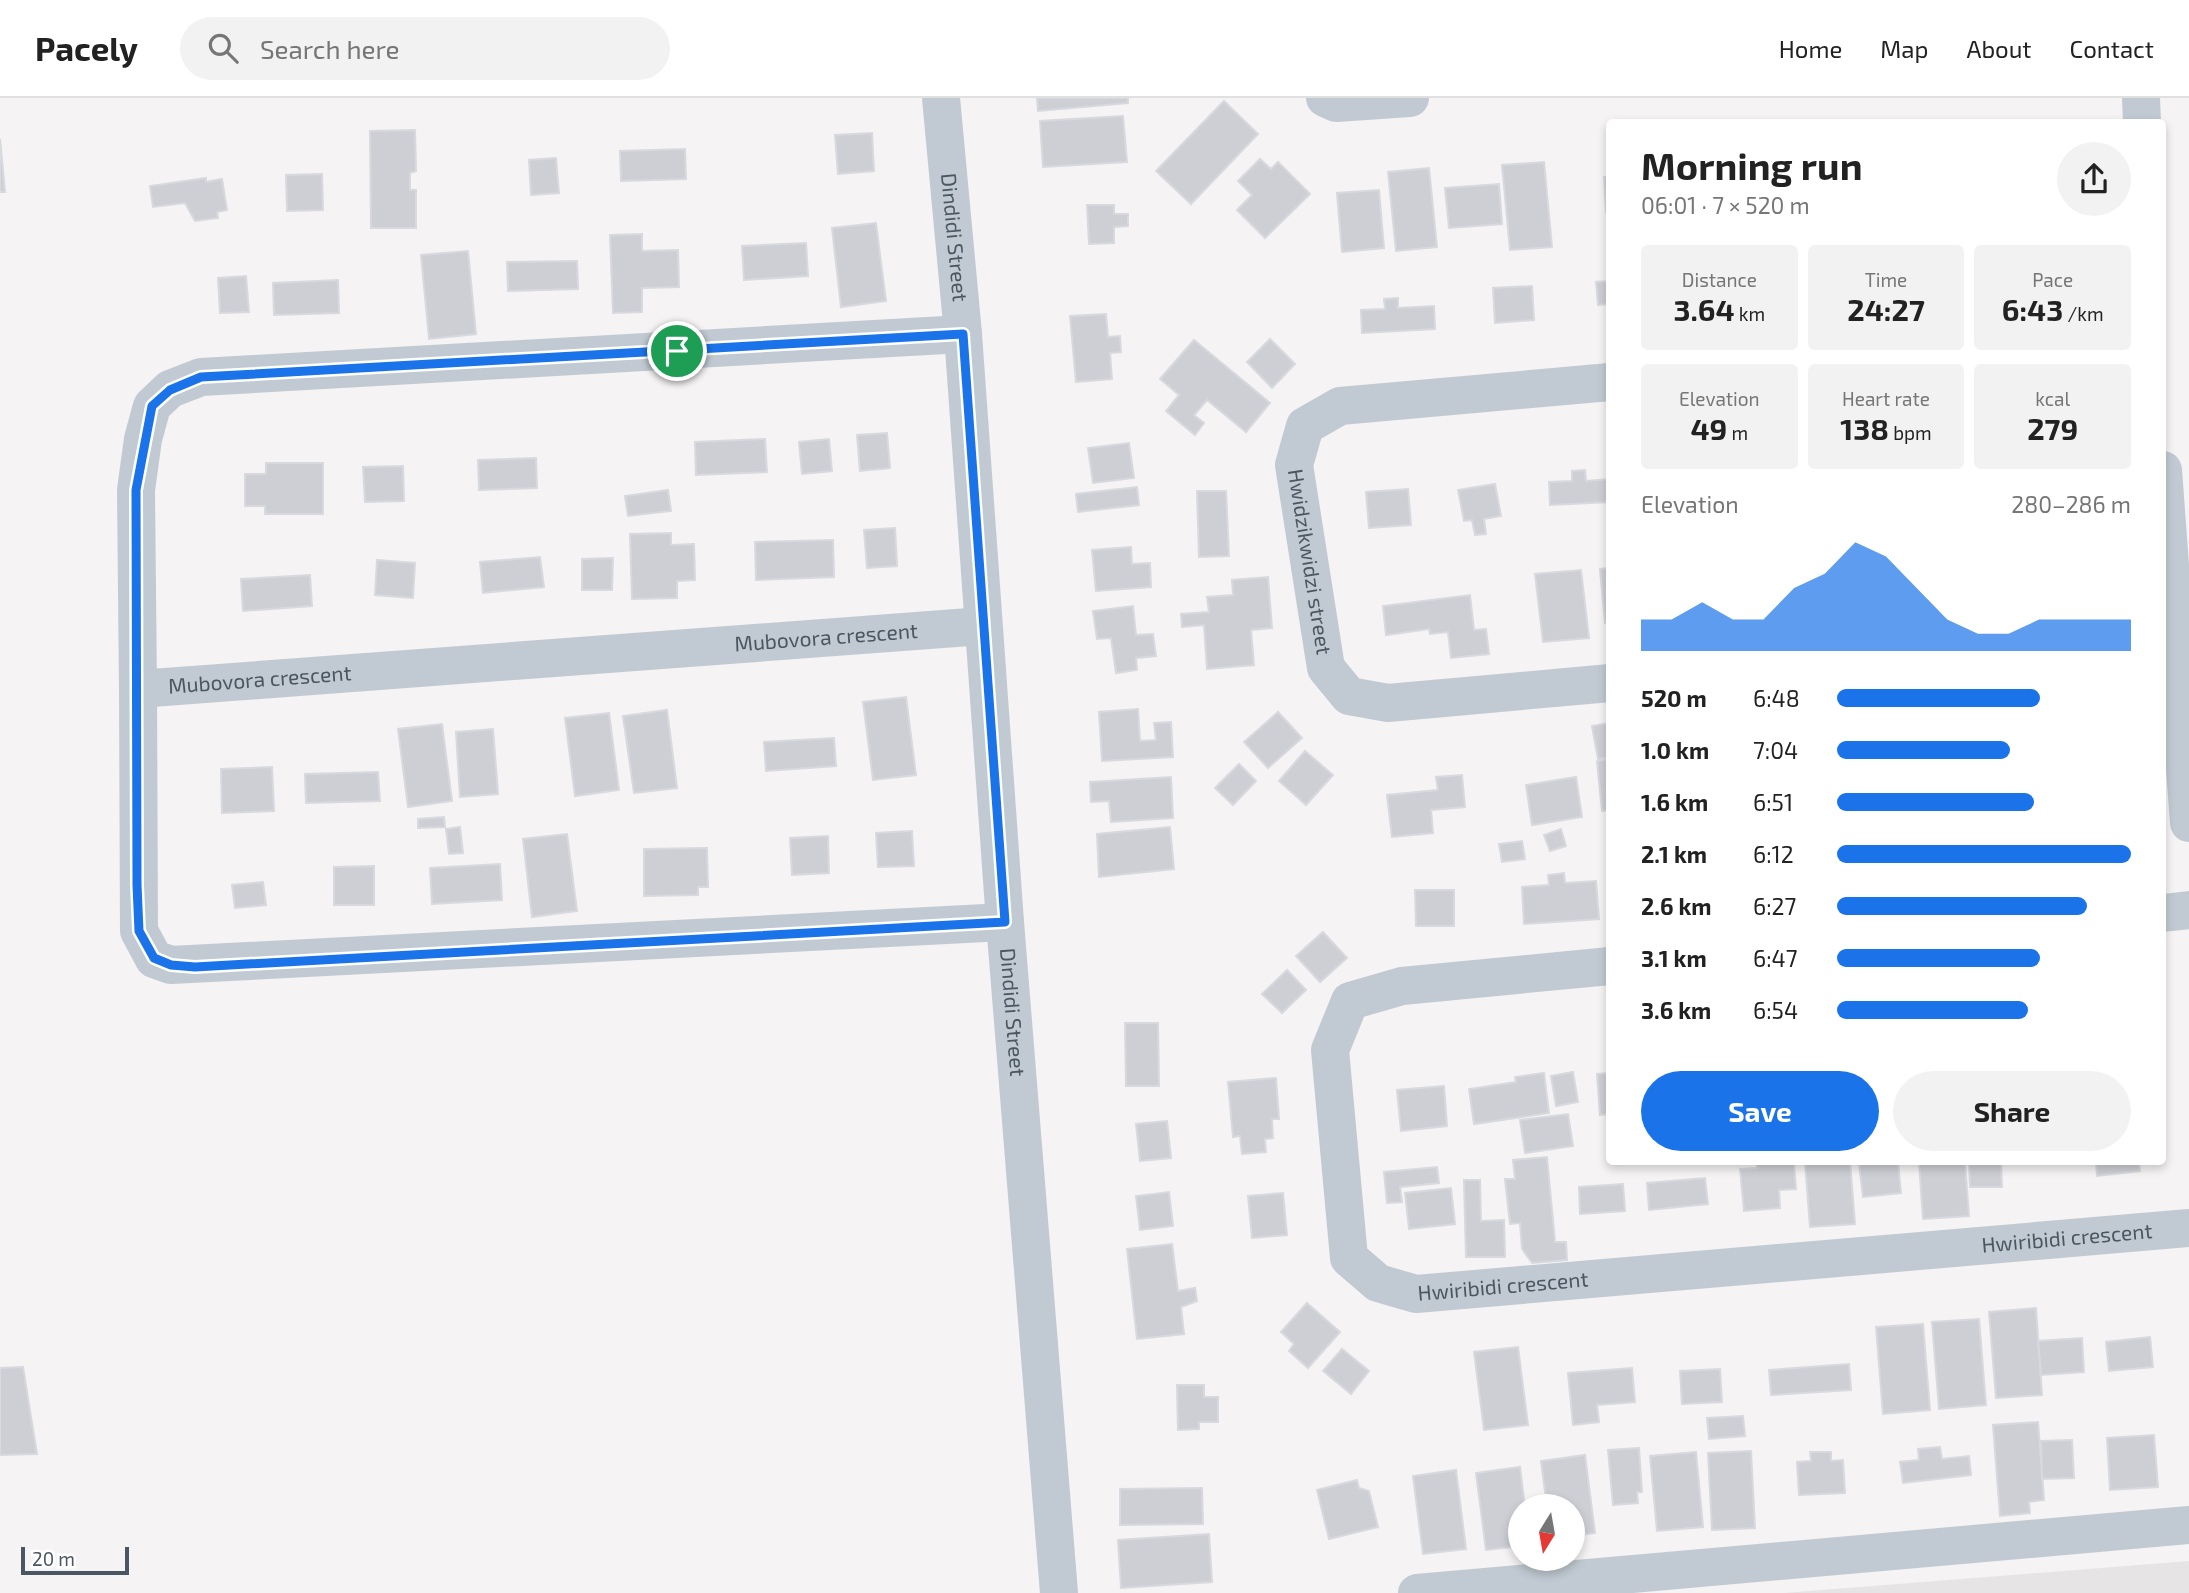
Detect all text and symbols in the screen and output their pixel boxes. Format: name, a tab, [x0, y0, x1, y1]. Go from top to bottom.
search box	[180, 17, 670, 80]
text: Pacely	[35, 28, 138, 68]
icon: search	[204, 29, 242, 67]
text: Search here	[260, 33, 400, 64]
text: Home	[1779, 34, 1842, 63]
text: Map	[1880, 34, 1928, 63]
text: About	[1966, 34, 2032, 63]
text: Contact	[2070, 34, 2154, 63]
text: Morning run	[1641, 142, 1862, 188]
button: share	[2057, 142, 2131, 216]
street label: Dindidi Street	[937, 172, 974, 303]
text: 06:01 · 7 × 520 m	[1641, 191, 1810, 219]
text: Distance	[1682, 268, 1757, 291]
text: Time	[1865, 268, 1907, 291]
text: Pace	[2032, 268, 2073, 291]
text: 3.64	[1673, 291, 1735, 327]
text: 24:27	[1847, 291, 1925, 327]
text: 6:43	[2002, 291, 2063, 327]
text: km	[1735, 302, 1765, 325]
text: /km	[2063, 302, 2104, 325]
pin	[647, 321, 707, 381]
icon: arrive	[658, 332, 696, 370]
text: Elevation	[1679, 387, 1760, 410]
text: Heart rate	[1842, 387, 1930, 410]
text: kcal	[2035, 387, 2070, 410]
text: 49	[1690, 410, 1727, 446]
text: 138	[1840, 410, 1889, 446]
text: 279	[2027, 410, 2078, 446]
text: m	[1727, 421, 1748, 444]
text: bpm	[1889, 421, 1932, 444]
street label: Hwidzikwidzi street	[1284, 467, 1338, 656]
text: Elevation	[1641, 490, 1739, 518]
text: 280–286 m	[2011, 490, 2131, 518]
street label: Mubovora crescent	[733, 617, 919, 655]
street label: Mubovora crescent	[167, 659, 352, 698]
text: 520 m	[1641, 684, 1707, 712]
text: 6:48	[1753, 684, 1800, 712]
text: 1.0 km	[1641, 736, 1709, 764]
text: 7:04	[1753, 736, 1798, 764]
text: 1.6 km	[1641, 788, 1708, 816]
text: 6:51	[1753, 788, 1793, 816]
text: 2.1 km	[1641, 840, 1707, 868]
text: 6:12	[1753, 840, 1794, 868]
text: 2.6 km	[1641, 892, 1712, 920]
text: 6:27	[1753, 892, 1796, 920]
text: 3.1 km	[1641, 944, 1707, 972]
text: 6:47	[1753, 944, 1798, 972]
street label: Dindidi Street	[996, 947, 1031, 1077]
text: 3.6 km	[1641, 996, 1711, 1024]
text: 6:54	[1753, 996, 1798, 1024]
button: Save	[1641, 1071, 1879, 1151]
button: Share	[1893, 1071, 2131, 1151]
street label: Hwiribidi crescent	[1980, 1217, 2153, 1257]
street label: Hwiribidi crescent	[1416, 1265, 1589, 1305]
north arrow	[1508, 1494, 1586, 1572]
map controls	[1508, 1494, 1585, 1571]
scale bar	[21, 1544, 130, 1576]
text: 20 m	[32, 1547, 75, 1570]

